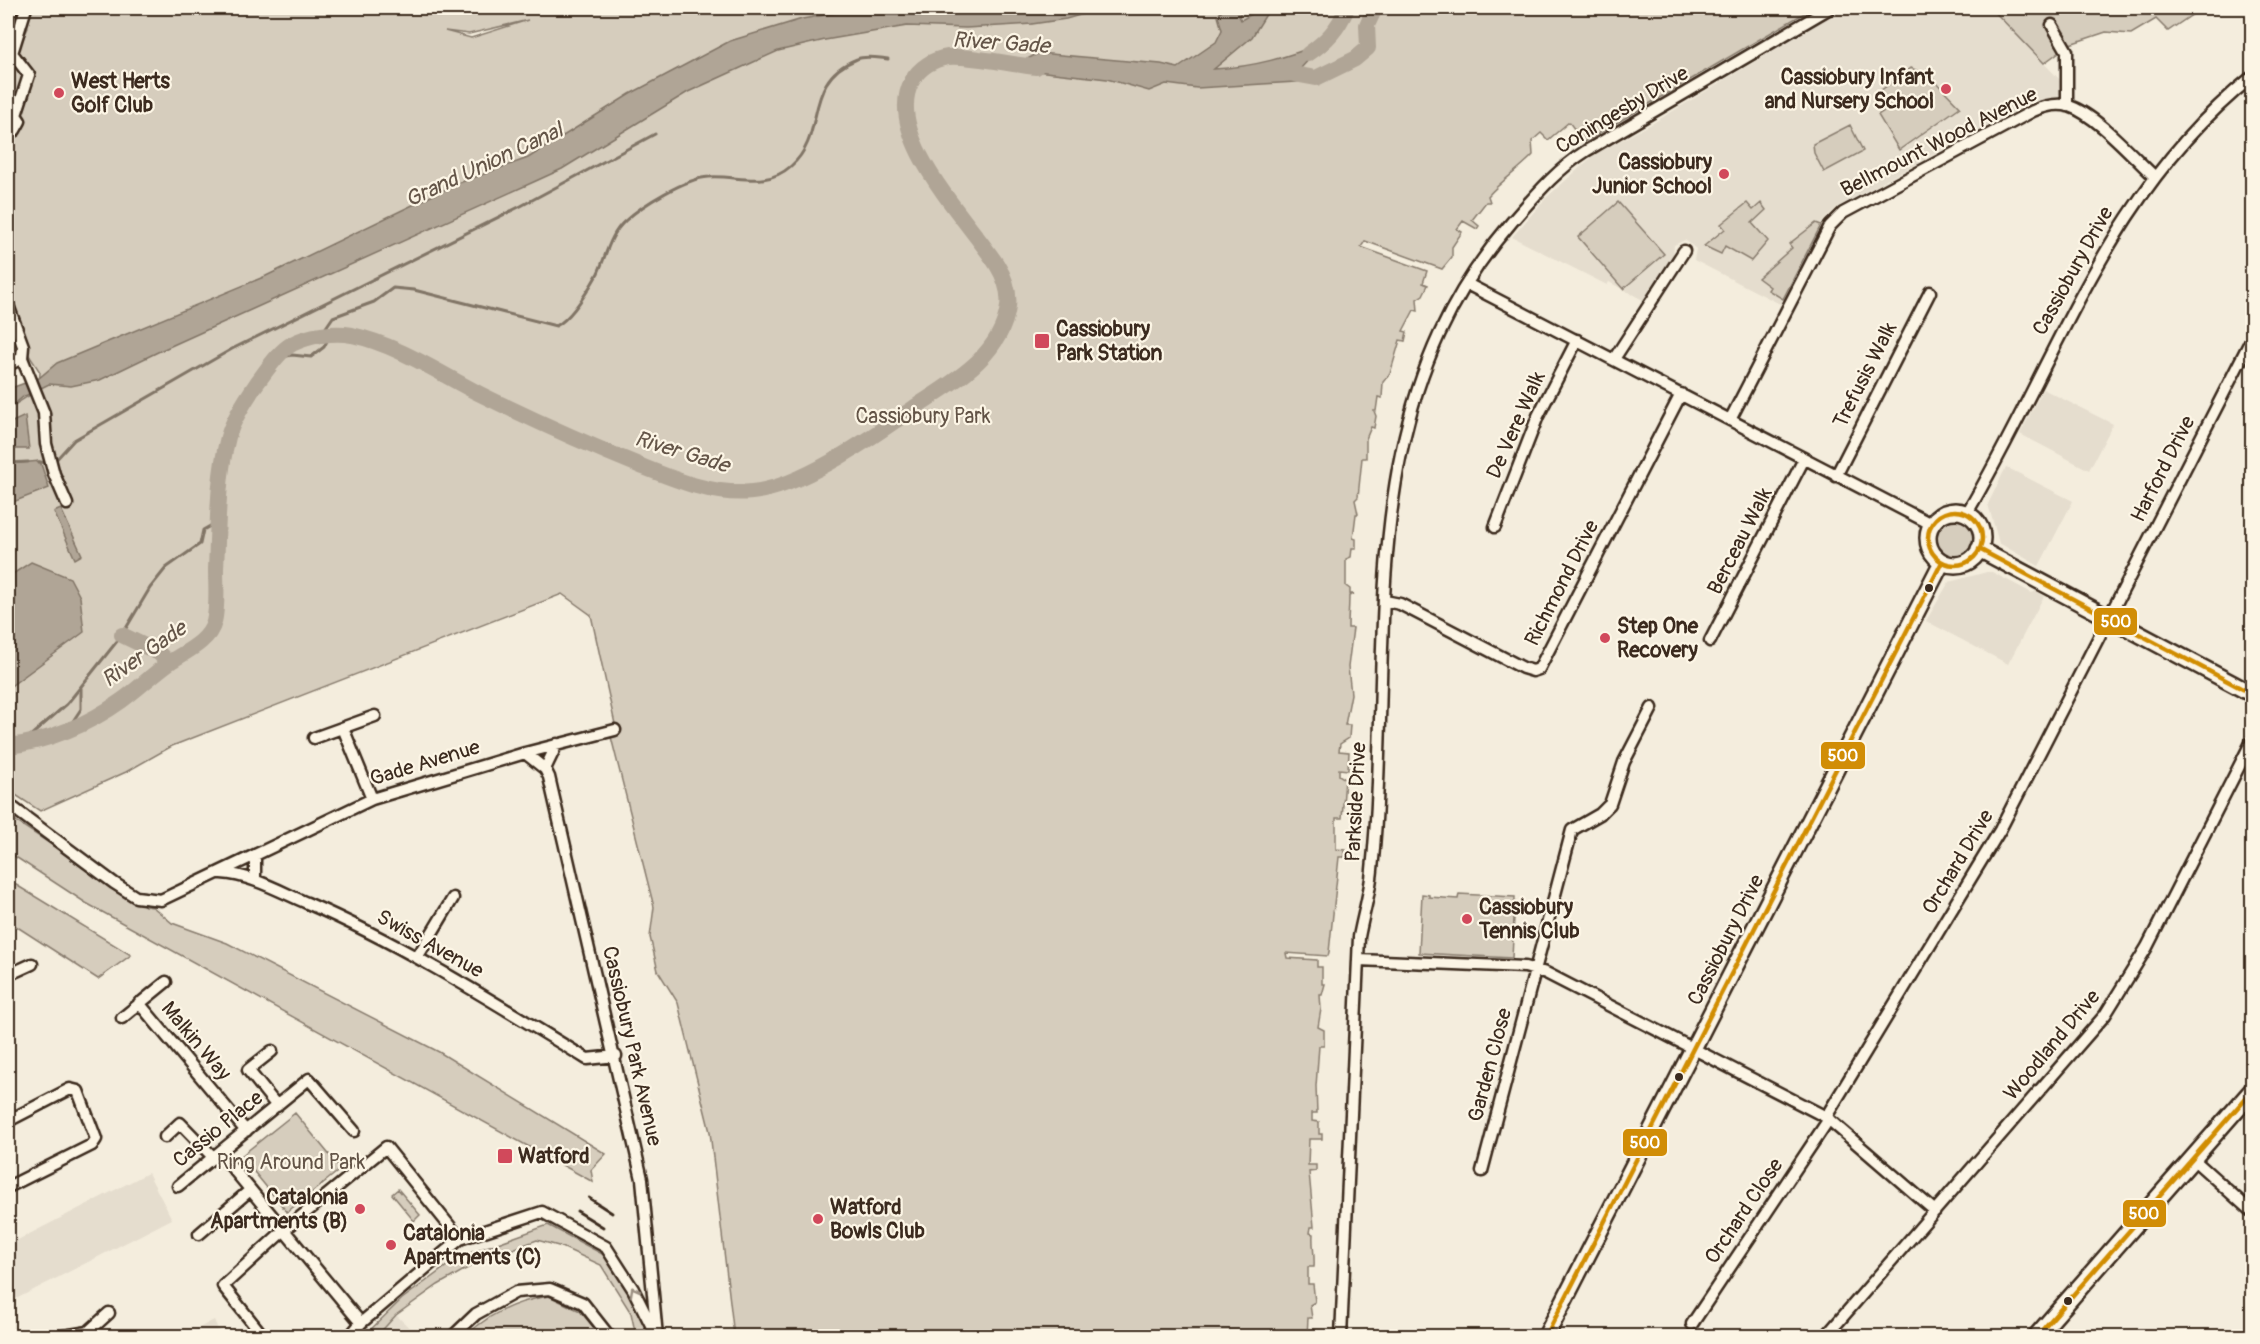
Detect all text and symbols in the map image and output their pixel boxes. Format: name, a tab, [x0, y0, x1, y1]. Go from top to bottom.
water label: River Gade	[951, 26, 1053, 61]
street label: Coningesby Drive	[1551, 59, 1694, 160]
place label: Cassiobury Infant and Nursery School	[1765, 64, 1935, 115]
place label: West Herts Golf Club	[71, 68, 170, 119]
street label: Bellmount Wood Avenue	[1836, 80, 2043, 203]
marker: Cassiobury Infant and Nursery School	[1939, 82, 1953, 96]
marker: West Herts Golf Club	[52, 86, 66, 100]
water label: Grand Union Canal	[401, 115, 570, 214]
place label: Cassiobury Junior School	[1592, 149, 1712, 200]
marker: Cassiobury Junior School	[1717, 167, 1731, 181]
street label: Cassiobury Drive	[2026, 201, 2120, 340]
place label: Cassiobury Park Station	[1056, 316, 1162, 367]
street label: Trefusis Walk	[1827, 317, 1903, 432]
marker: Cassiobury Park Station	[1033, 332, 1051, 350]
street label: De Vere Walk	[1480, 367, 1552, 483]
park label: Cassiobury Park	[855, 403, 991, 430]
street label: Harford Drive	[2125, 411, 2202, 527]
water label: River Gade	[631, 424, 735, 480]
street label: Berceau Walk	[1701, 483, 1779, 599]
street label: Richmond Drive	[1519, 515, 1606, 650]
unlabelled marker	[1923, 582, 1935, 594]
line badge: 500	[2093, 607, 2138, 636]
text: 500	[2101, 612, 2131, 632]
water label: River Gade	[96, 613, 194, 693]
place label: Step One Recovery	[1617, 613, 1699, 664]
marker: Step One Recovery	[1598, 631, 1612, 645]
street label: Gade Avenue	[367, 733, 484, 793]
street label: Parkside Drive	[1339, 741, 1373, 863]
line badge: 500	[1820, 741, 1866, 770]
text: 500	[1828, 746, 1858, 766]
street label: Orchard Drive	[1916, 804, 2000, 919]
street label: Cassiobury Drive	[1681, 869, 1771, 1010]
place label: Cassiobury Tennis Club	[1478, 894, 1580, 945]
street label: Swiss Avenue	[372, 904, 489, 985]
marker: Cassiobury Tennis Club	[1460, 912, 1474, 926]
street label: Cassiobury Park Avenue	[596, 943, 668, 1149]
street label: Woodland Drive	[1998, 984, 2107, 1106]
street label: Malkin Way	[155, 996, 237, 1086]
street label: Garden Close	[1462, 1005, 1518, 1125]
unlabelled marker	[1673, 1071, 1685, 1083]
street label: Cassio Place	[167, 1084, 269, 1174]
line badge: 500	[1622, 1128, 1668, 1157]
text: 500	[1630, 1133, 1660, 1153]
place label: Watford	[518, 1143, 589, 1170]
marker: Watford	[496, 1147, 514, 1165]
park label: Ring Around Park	[217, 1149, 366, 1176]
street label: Orchard Close	[1699, 1152, 1790, 1269]
place label: Catalonia Apartments (B)	[210, 1184, 348, 1235]
place label: Watford Bowls Club	[830, 1194, 925, 1245]
line badge: 500	[2122, 1199, 2167, 1228]
marker: Catalonia Apartments (B)	[353, 1202, 367, 1216]
text: 500	[2129, 1204, 2159, 1224]
marker: Watford Bowls Club	[811, 1212, 825, 1226]
place label: Catalonia Apartments (C)	[403, 1220, 542, 1271]
marker: Catalonia Apartments (C)	[384, 1238, 398, 1252]
one-way arrow	[629, 1287, 641, 1297]
unlabelled marker	[2062, 1295, 2074, 1307]

